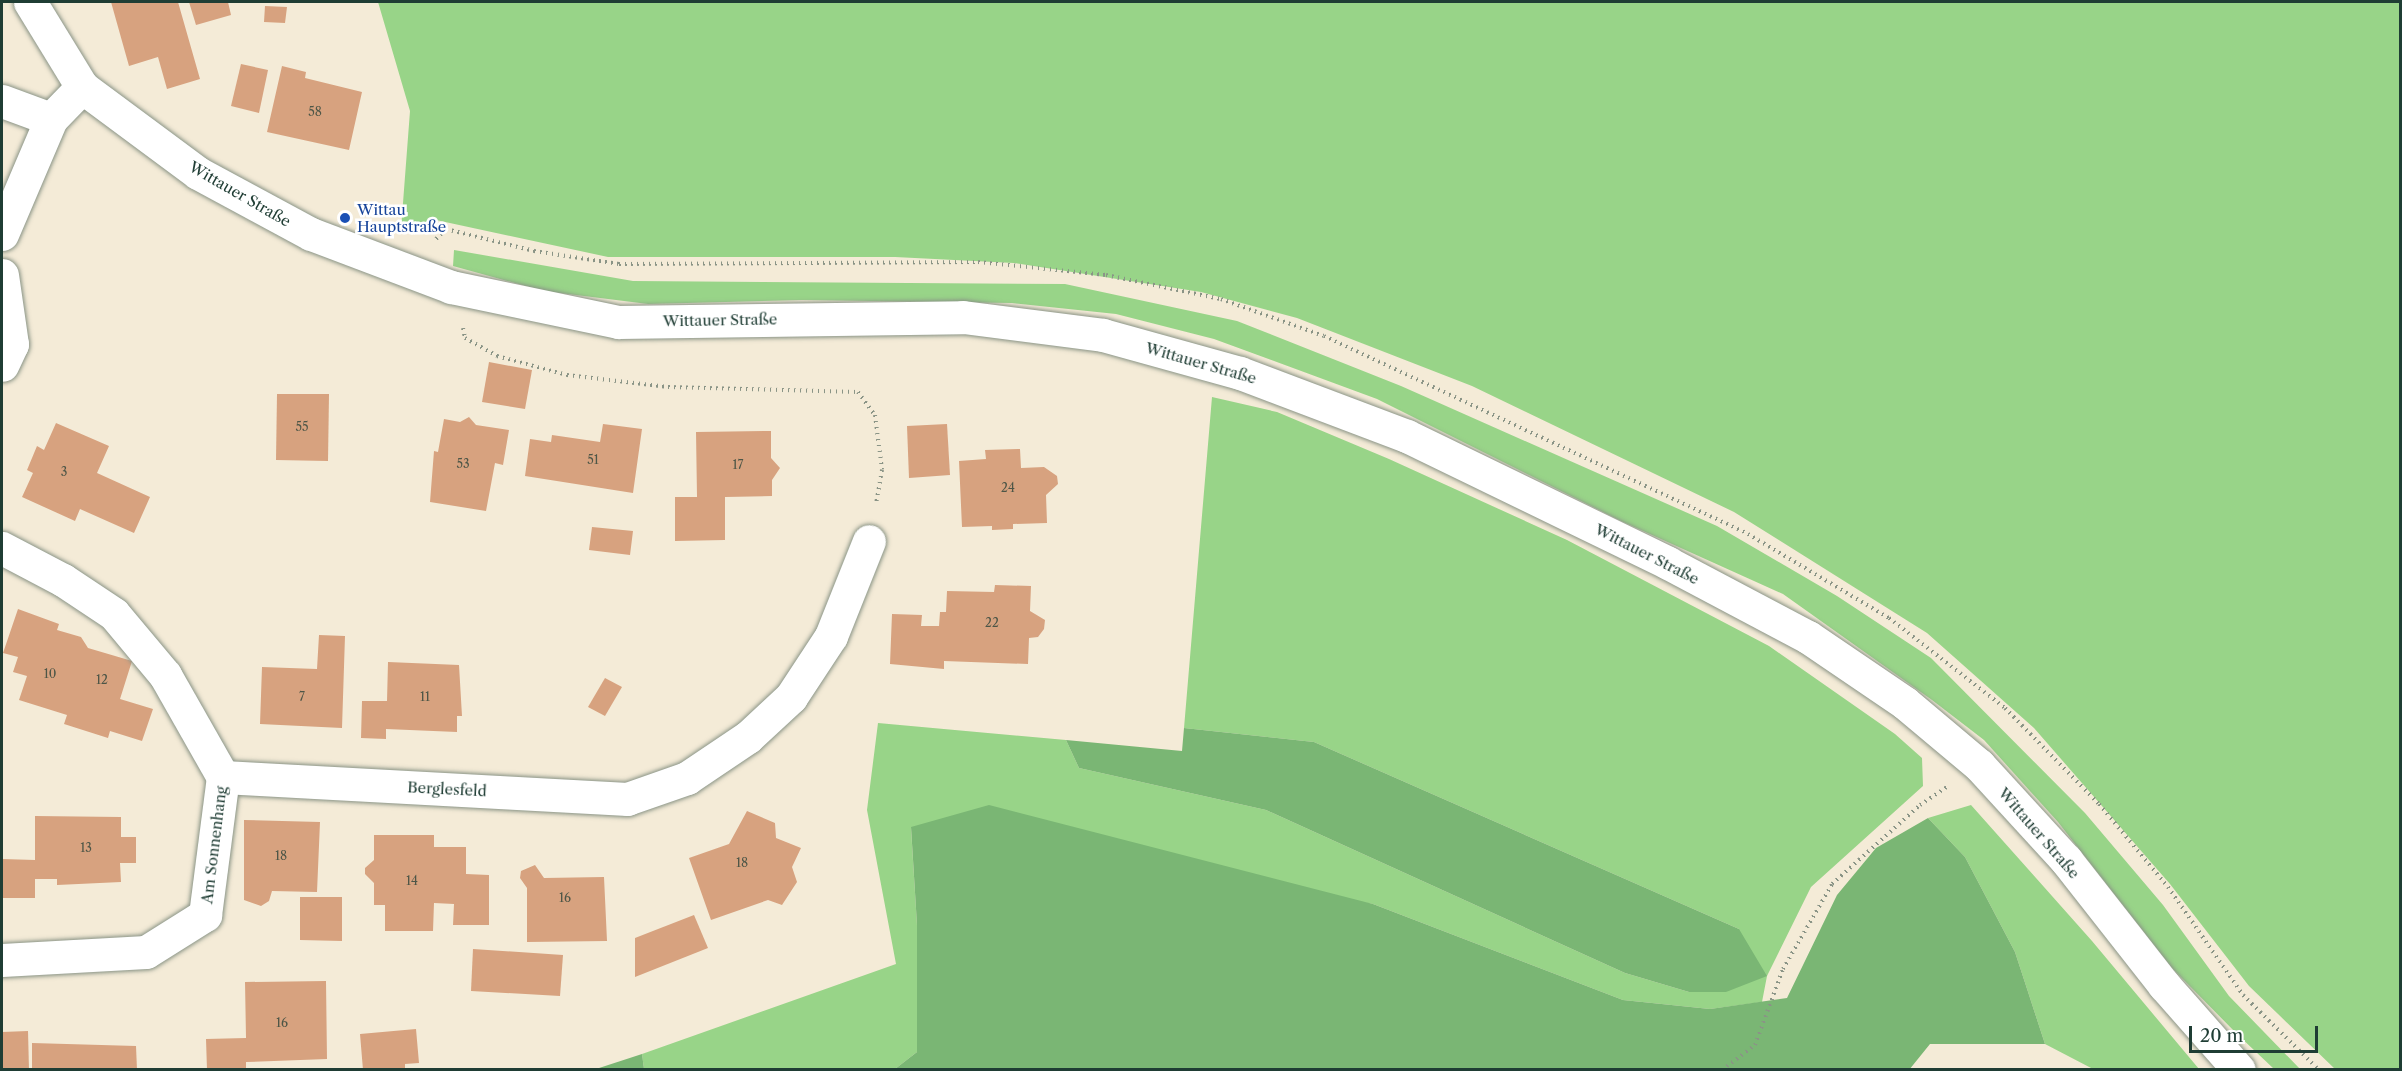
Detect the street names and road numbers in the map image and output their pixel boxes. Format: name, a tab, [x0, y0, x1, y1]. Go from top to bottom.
street label: Wittauer Straße	[186, 158, 294, 230]
street label: Wittauer Straße	[662, 310, 778, 330]
street label: Wittauer Straße	[1143, 339, 1259, 387]
street label: Wittauer Straße	[1592, 520, 1702, 588]
street label: Berglesfeld	[407, 778, 487, 800]
street label: Wittauer Straße	[1995, 784, 2083, 882]
street label: Am Sonnenhang	[198, 785, 230, 905]

